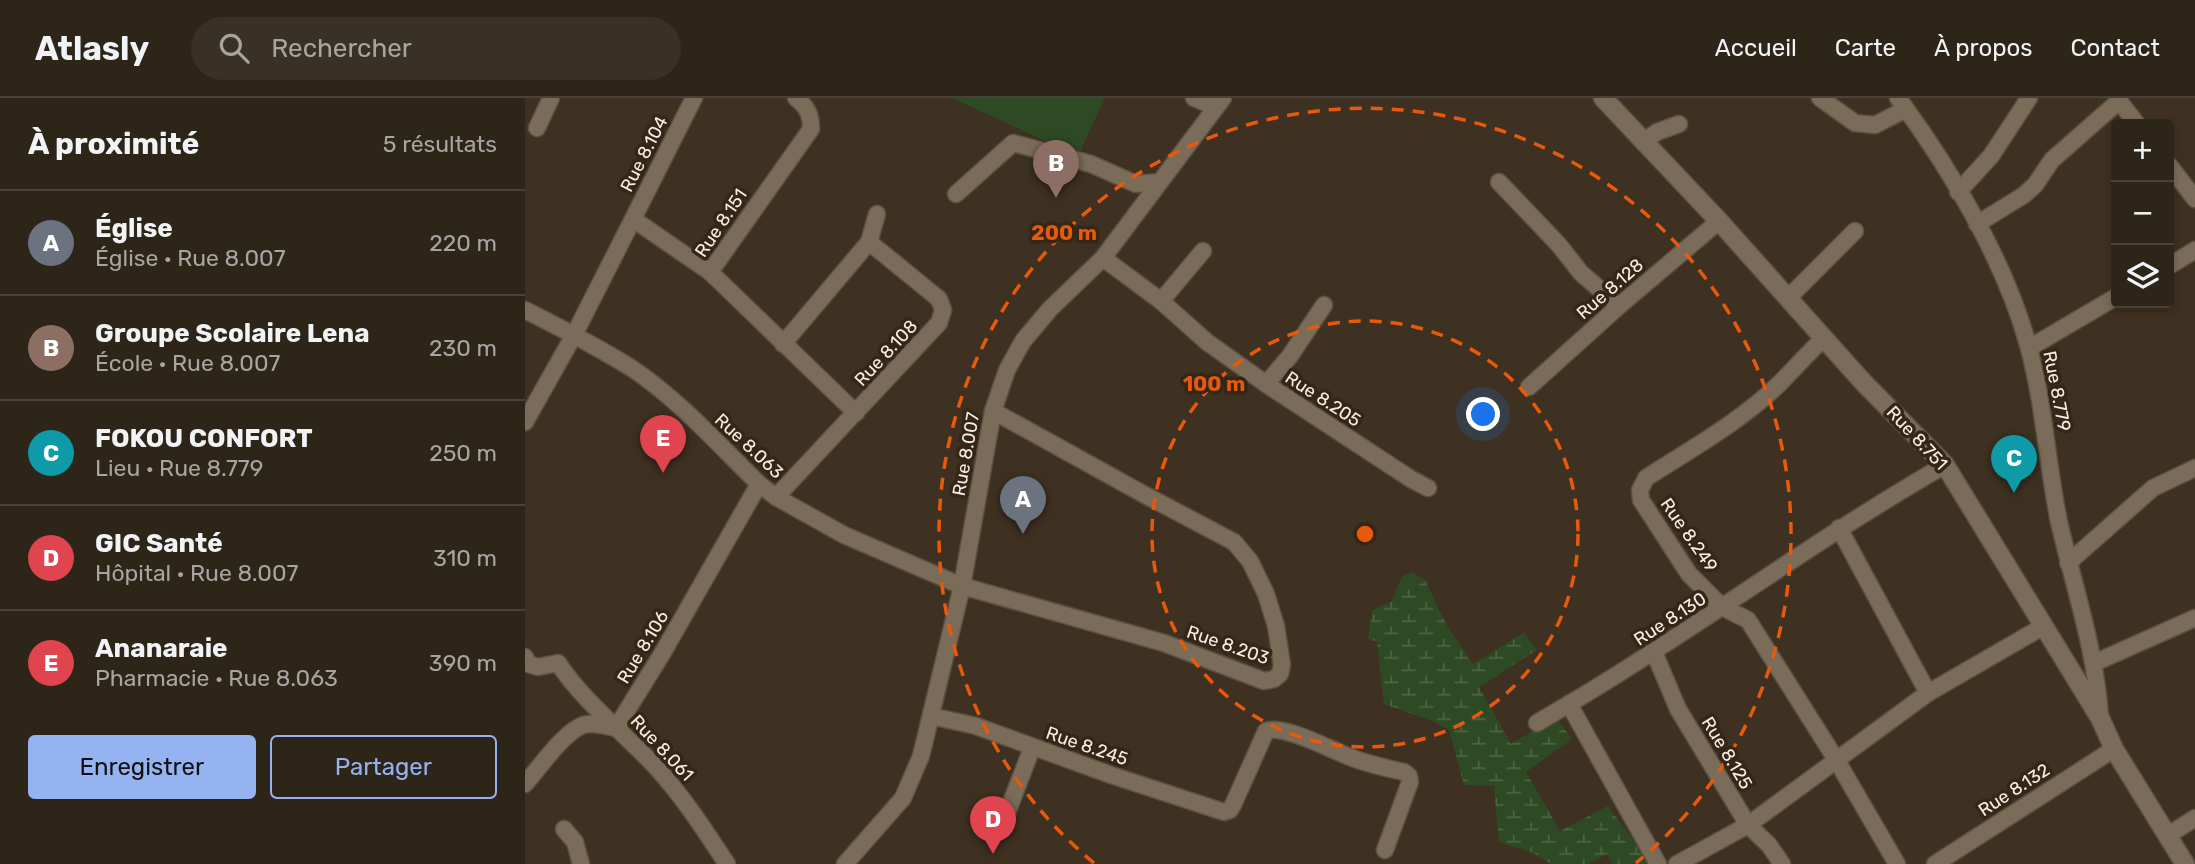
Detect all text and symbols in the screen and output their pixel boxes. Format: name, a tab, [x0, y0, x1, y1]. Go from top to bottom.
search box	[191, 17, 681, 80]
text: Atlasly	[35, 29, 149, 68]
icon: search	[215, 29, 253, 67]
text: Rechercher	[271, 33, 412, 64]
text: Accueil	[1715, 34, 1797, 62]
text: Carte	[1835, 34, 1896, 62]
text: À propos	[1934, 34, 2033, 62]
text: Contact	[2071, 34, 2160, 62]
street label: Rue 8.104	[616, 112, 672, 196]
map controls	[2111, 119, 2174, 308]
button: +	[2111, 119, 2174, 182]
text: À proximité	[28, 126, 199, 162]
text: 5 résultats	[383, 130, 497, 158]
pin: B	[1033, 140, 1079, 198]
button: −	[2111, 182, 2174, 245]
street label: Rue 8.151	[690, 185, 752, 261]
text: Église	[95, 213, 173, 244]
text: 200 m	[1031, 220, 1097, 245]
text: A	[43, 229, 59, 257]
text: 220 m	[429, 229, 497, 257]
text: Église · Rue 8.007	[95, 244, 285, 272]
button: layers	[2111, 245, 2174, 308]
street label: Rue 8.128	[1572, 254, 1648, 324]
street label: Rue 8.108	[850, 315, 922, 391]
text: Groupe Scolaire Lena	[95, 318, 370, 349]
text: B	[43, 334, 59, 362]
text: 230 m	[429, 334, 497, 362]
text: École · Rue 8.007	[95, 349, 280, 377]
street label: Rue 8.779	[2038, 349, 2076, 433]
street label: Rue 8.205	[1281, 366, 1365, 432]
text: 100 m	[1183, 371, 1245, 396]
your location	[1466, 397, 1500, 431]
street label: Rue 8.751	[1882, 401, 1952, 475]
street label: Rue 8.063	[710, 409, 788, 483]
street label: Rue 8.007	[948, 410, 984, 498]
pin: E	[640, 415, 686, 473]
text: FOKOU CONFORT	[95, 423, 313, 454]
pin: C	[1991, 435, 2037, 493]
text: C	[43, 439, 59, 467]
text: 250 m	[429, 439, 497, 467]
text: Lieu · Rue 8.779	[95, 454, 263, 482]
pin: A	[1000, 476, 1046, 534]
street label: Rue 8.249	[1656, 494, 1722, 576]
centre of rings	[1353, 522, 1377, 546]
text: GIC Santé	[95, 528, 223, 559]
text: D	[43, 544, 59, 572]
text: 310 m	[433, 544, 497, 572]
text: Hôpital · Rue 8.007	[95, 559, 298, 587]
street label: Rue 8.130	[1630, 588, 1710, 650]
street label: Rue 8.106	[613, 606, 674, 688]
street label: Rue 8.203	[1184, 621, 1272, 669]
text: Ananaraie	[95, 633, 228, 664]
text: E	[44, 649, 58, 677]
text: 390 m	[429, 649, 497, 677]
text: Pharmacie · Rue 8.063	[95, 664, 338, 692]
street label: Rue 8.061	[626, 710, 698, 786]
street label: Rue 8.125	[1697, 713, 1757, 793]
street label: Rue 8.245	[1043, 722, 1131, 770]
button: Enregistrer	[28, 735, 256, 799]
button: Partager	[270, 735, 497, 799]
street label: Rue 8.132	[1974, 759, 2054, 821]
pin: D	[970, 796, 1016, 854]

